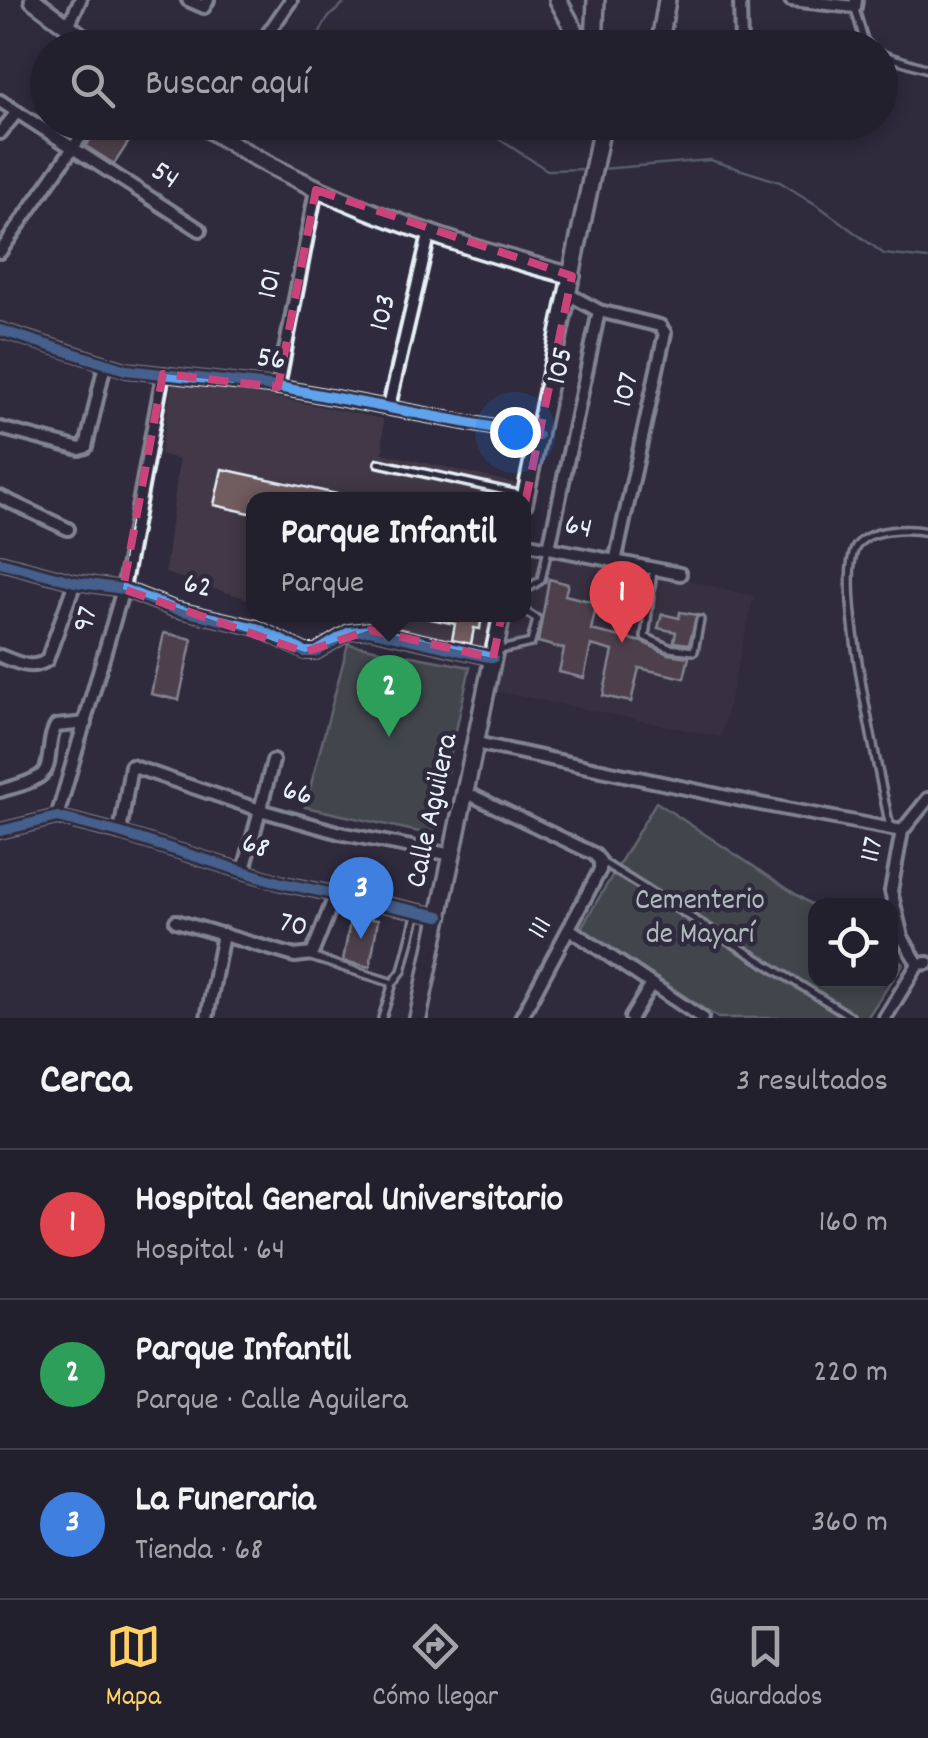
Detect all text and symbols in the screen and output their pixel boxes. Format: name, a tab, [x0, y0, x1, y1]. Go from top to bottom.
search box	[30, 30, 898, 140]
icon: search	[65, 58, 120, 113]
text: Buscar aquí	[145, 58, 309, 113]
street label: 54	[141, 152, 187, 202]
street label: 101	[248, 265, 296, 303]
street label: 103	[360, 291, 410, 335]
street label: 56	[254, 338, 288, 384]
street label: 105	[537, 344, 587, 388]
street label: 107	[603, 368, 653, 412]
your location	[490, 407, 541, 458]
popup	[246, 492, 531, 622]
street label: 64	[560, 505, 596, 553]
text: Parque Infantil	[281, 507, 497, 562]
pin: 1	[590, 560, 654, 643]
text: Parque	[281, 562, 364, 608]
street label: 62	[178, 564, 216, 612]
street label: 97	[64, 602, 112, 638]
pin: 2	[356, 654, 422, 737]
street label: Calle Aguilera	[397, 729, 472, 892]
street label: 66	[277, 770, 317, 820]
street label: 68	[236, 823, 274, 873]
street label: 117	[850, 833, 898, 867]
pin: 3	[328, 856, 394, 939]
park label: Cementerio de Mayarí	[635, 881, 765, 958]
map controls	[808, 898, 898, 988]
button: locate	[808, 898, 898, 988]
street label: 70	[275, 903, 311, 951]
street label: 111	[518, 910, 566, 948]
text: Cerca	[40, 1053, 131, 1113]
text: 3 resultados	[736, 1060, 888, 1106]
text: Hospital General Universitario	[135, 1174, 564, 1229]
text: 1	[69, 1201, 76, 1247]
text: 160 m	[819, 1201, 888, 1247]
text: Hospital · 64	[135, 1229, 285, 1275]
text: Parque Infantil	[135, 1324, 351, 1379]
text: 2	[66, 1351, 79, 1397]
text: 220 m	[813, 1351, 888, 1397]
text: Parque · Calle Aguilera	[135, 1379, 408, 1425]
text: La Funeraria	[135, 1474, 315, 1529]
text: 3	[65, 1501, 80, 1547]
text: 360 m	[811, 1501, 888, 1547]
text: Tienda · 68	[135, 1529, 263, 1575]
tab: Mapa	[106, 1619, 161, 1719]
tab: Cómo llegar	[372, 1619, 498, 1719]
tab: Guardados	[709, 1619, 822, 1719]

